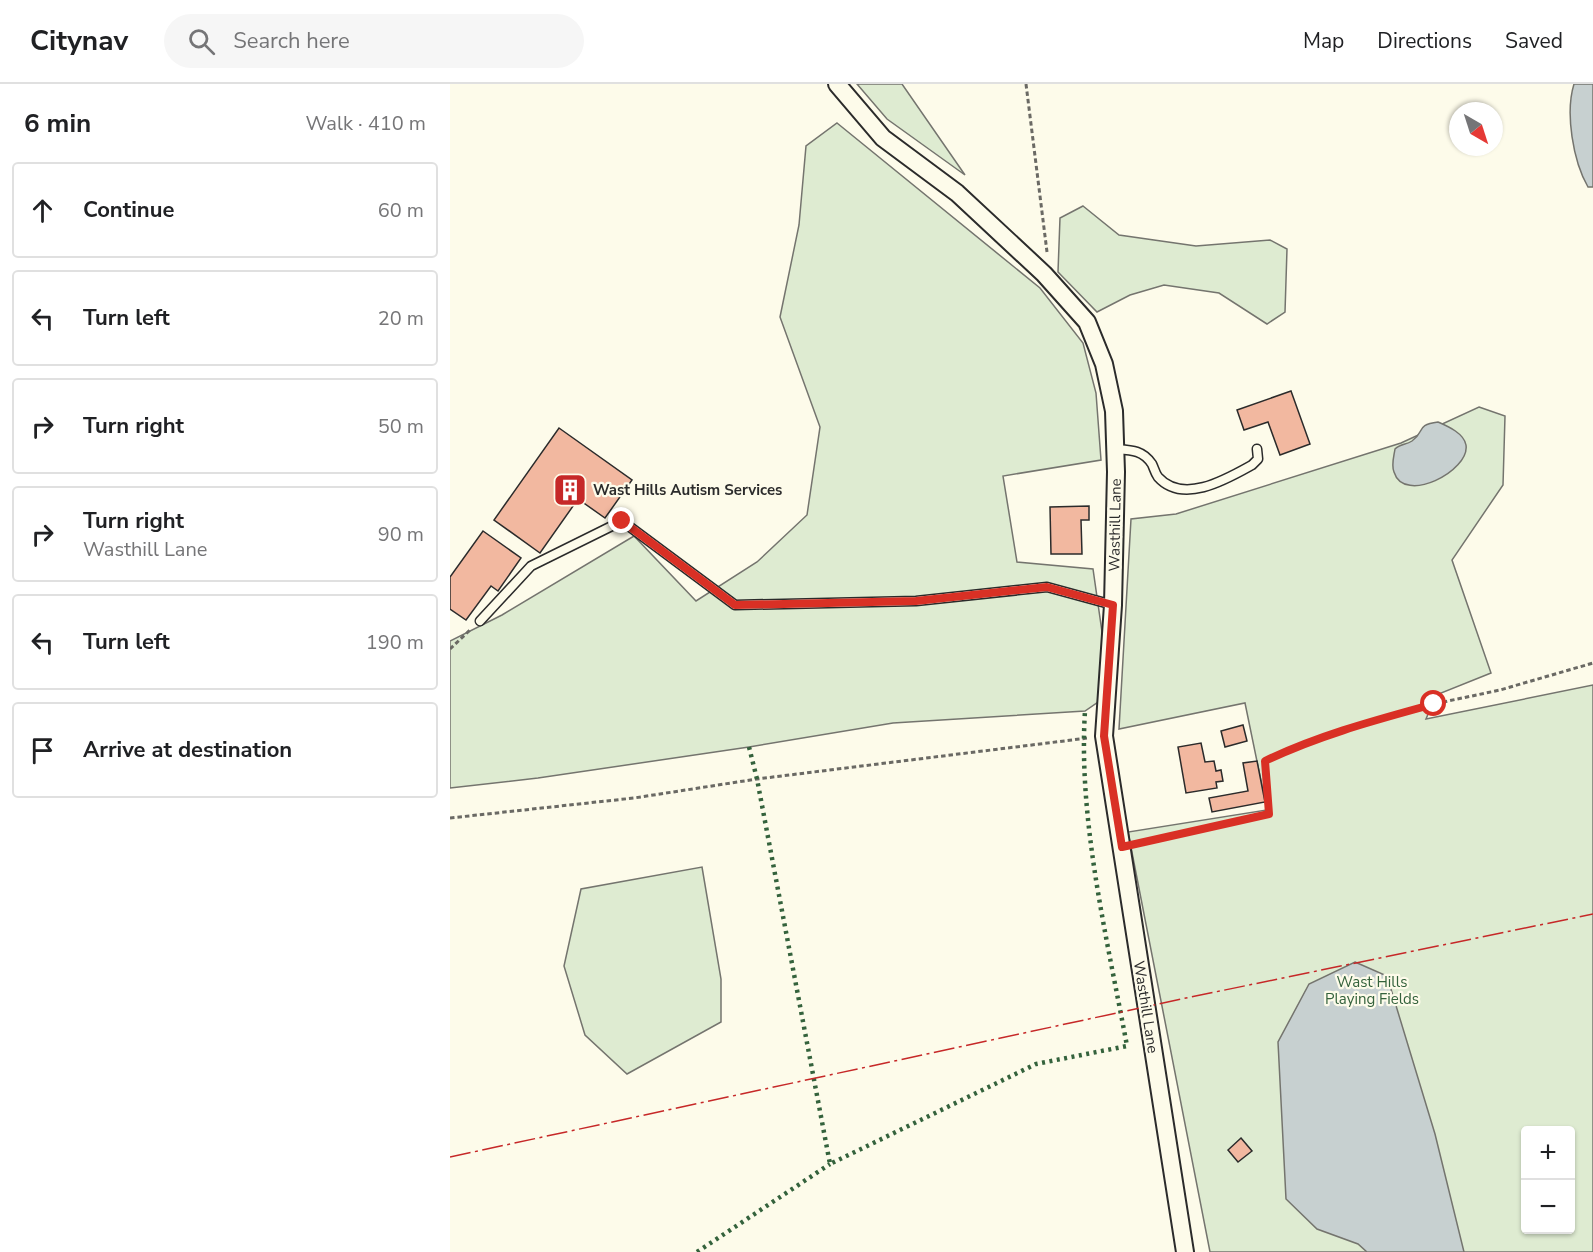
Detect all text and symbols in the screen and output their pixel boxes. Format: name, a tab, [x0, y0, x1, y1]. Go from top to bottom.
search box	[164, 14, 584, 68]
text: Citynav	[30, 22, 128, 60]
icon: search	[185, 25, 218, 58]
text: Search here	[233, 26, 350, 56]
text: Map	[1303, 27, 1344, 55]
text: Directions	[1377, 27, 1472, 55]
text: Saved	[1505, 27, 1563, 55]
north arrow	[1449, 102, 1503, 156]
text: 6 min	[24, 106, 91, 141]
text: Walk · 410 m	[306, 110, 426, 137]
icon: ahead	[26, 194, 59, 227]
text: Continue	[83, 195, 174, 225]
text: 60 m	[378, 197, 424, 224]
icon: left	[26, 302, 59, 335]
text: Turn left	[83, 303, 170, 333]
text: 20 m	[378, 305, 424, 332]
icon: right	[26, 410, 59, 443]
text: Turn right	[83, 411, 184, 441]
text: 50 m	[378, 413, 424, 440]
building icon: Wast Hills Autism Services	[552, 472, 588, 508]
street label: Wasthill Lane	[1104, 478, 1126, 572]
place label: Wast Hills Autism Services	[593, 480, 782, 500]
text: Turn right	[83, 506, 184, 536]
route end	[608, 507, 634, 533]
icon: right	[26, 518, 59, 551]
text: 90 m	[378, 521, 424, 548]
text: Wasthill Lane	[83, 536, 207, 563]
icon: left	[26, 626, 59, 659]
text: Turn left	[83, 627, 170, 657]
text: 190 m	[366, 629, 424, 656]
route start	[1420, 690, 1446, 716]
icon: arrive	[26, 734, 59, 767]
text: Arrive at destination	[83, 735, 292, 765]
street label: Wasthill Lane	[1129, 959, 1163, 1055]
park label: Wast Hills Playing Fields	[1325, 972, 1419, 1009]
map controls	[1521, 1126, 1575, 1234]
button: +	[1521, 1126, 1575, 1180]
button: −	[1521, 1180, 1575, 1234]

